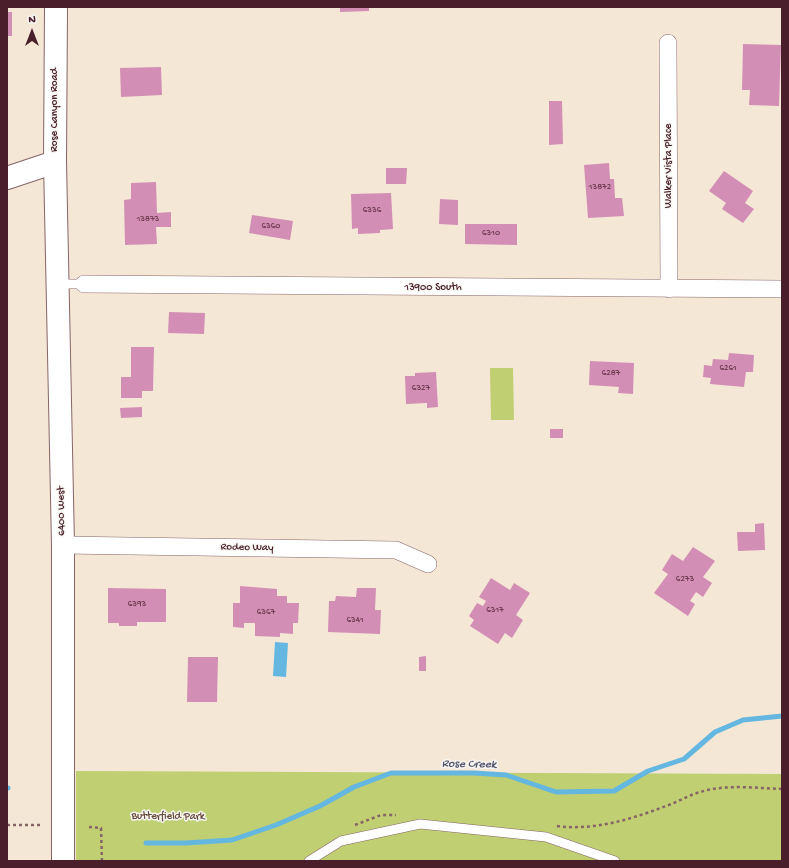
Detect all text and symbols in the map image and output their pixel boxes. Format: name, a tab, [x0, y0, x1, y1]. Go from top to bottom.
north arrow	[12, 12, 52, 52]
text: N	[28, 14, 36, 26]
street label: Rose Canyon Road	[48, 68, 62, 152]
street label: Walker Vista Place	[662, 124, 676, 208]
house number: 13872	[589, 183, 611, 193]
house number: 6336	[363, 206, 381, 216]
house number: 13873	[137, 215, 159, 225]
house number: 6360	[262, 222, 280, 232]
house number: 6310	[482, 229, 500, 239]
street label: 13900 South	[404, 281, 462, 295]
house number: 6261	[719, 364, 737, 374]
house number: 6287	[602, 369, 620, 379]
house number: 6327	[412, 384, 430, 394]
street label: 6400 West	[55, 486, 69, 536]
street label: Rodeo Way	[220, 541, 274, 555]
house number: 6273	[676, 575, 694, 585]
house number: 6393	[128, 600, 146, 610]
house number: 6317	[486, 606, 504, 616]
house number: 6367	[257, 608, 275, 618]
house number: 6341	[346, 616, 364, 626]
water label: Rose Creek	[442, 757, 496, 773]
park label: Butterfield Park	[131, 810, 205, 824]

